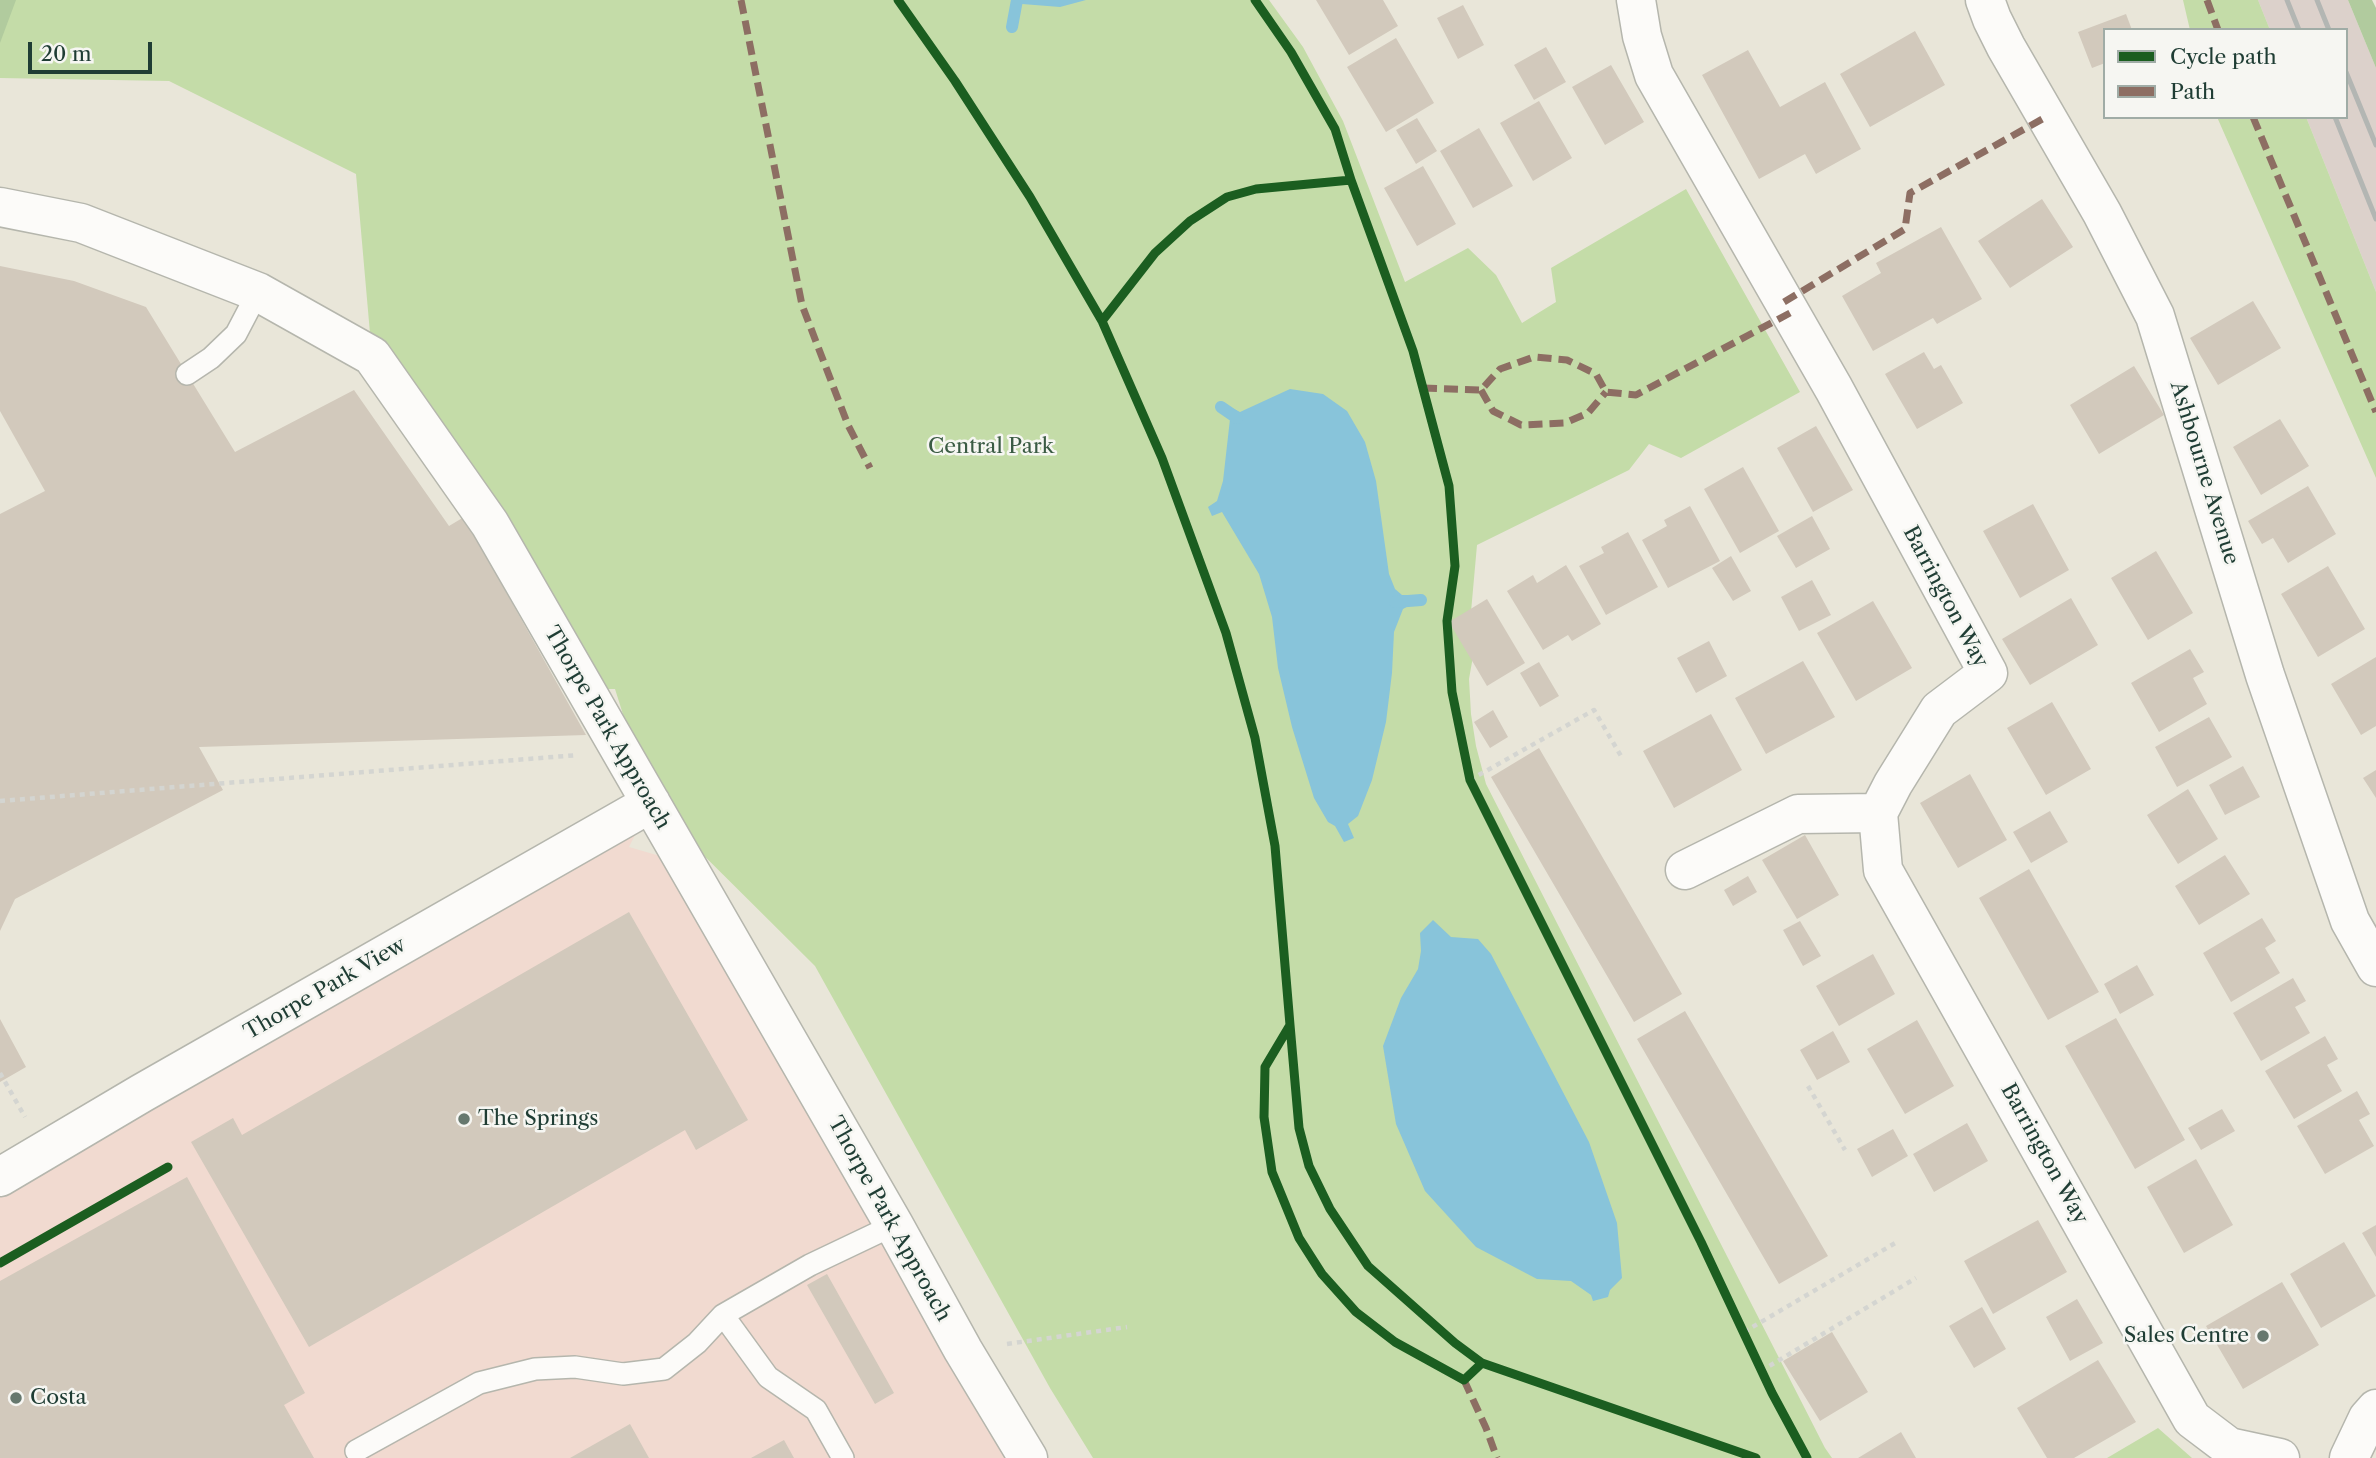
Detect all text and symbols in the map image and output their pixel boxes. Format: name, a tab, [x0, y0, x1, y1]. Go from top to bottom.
scale bar	[32, 28, 156, 72]
legend	[2103, 28, 2348, 119]
text: 20 m	[41, 41, 92, 66]
text: Cycle path	[2170, 44, 2277, 69]
text: Path	[2170, 79, 2215, 104]
street label: Ashbourne Avenue	[2164, 378, 2244, 568]
park label: Central Park	[928, 434, 1054, 460]
street label: Barrington Way	[1897, 522, 1993, 672]
street label: Thorpe Park Approach	[539, 622, 675, 834]
street label: Thorpe Park View	[240, 932, 410, 1046]
street label: Barrington Way	[1995, 1079, 2093, 1229]
place label: The Springs	[478, 1106, 598, 1132]
marker: The Springs	[456, 1111, 472, 1127]
street label: Thorpe Park Approach	[822, 1112, 956, 1326]
place label: Sales Centre	[2124, 1323, 2249, 1349]
marker: Sales Centre	[2255, 1328, 2271, 1344]
place label: Costa	[30, 1385, 87, 1411]
marker: Costa	[8, 1390, 24, 1406]

